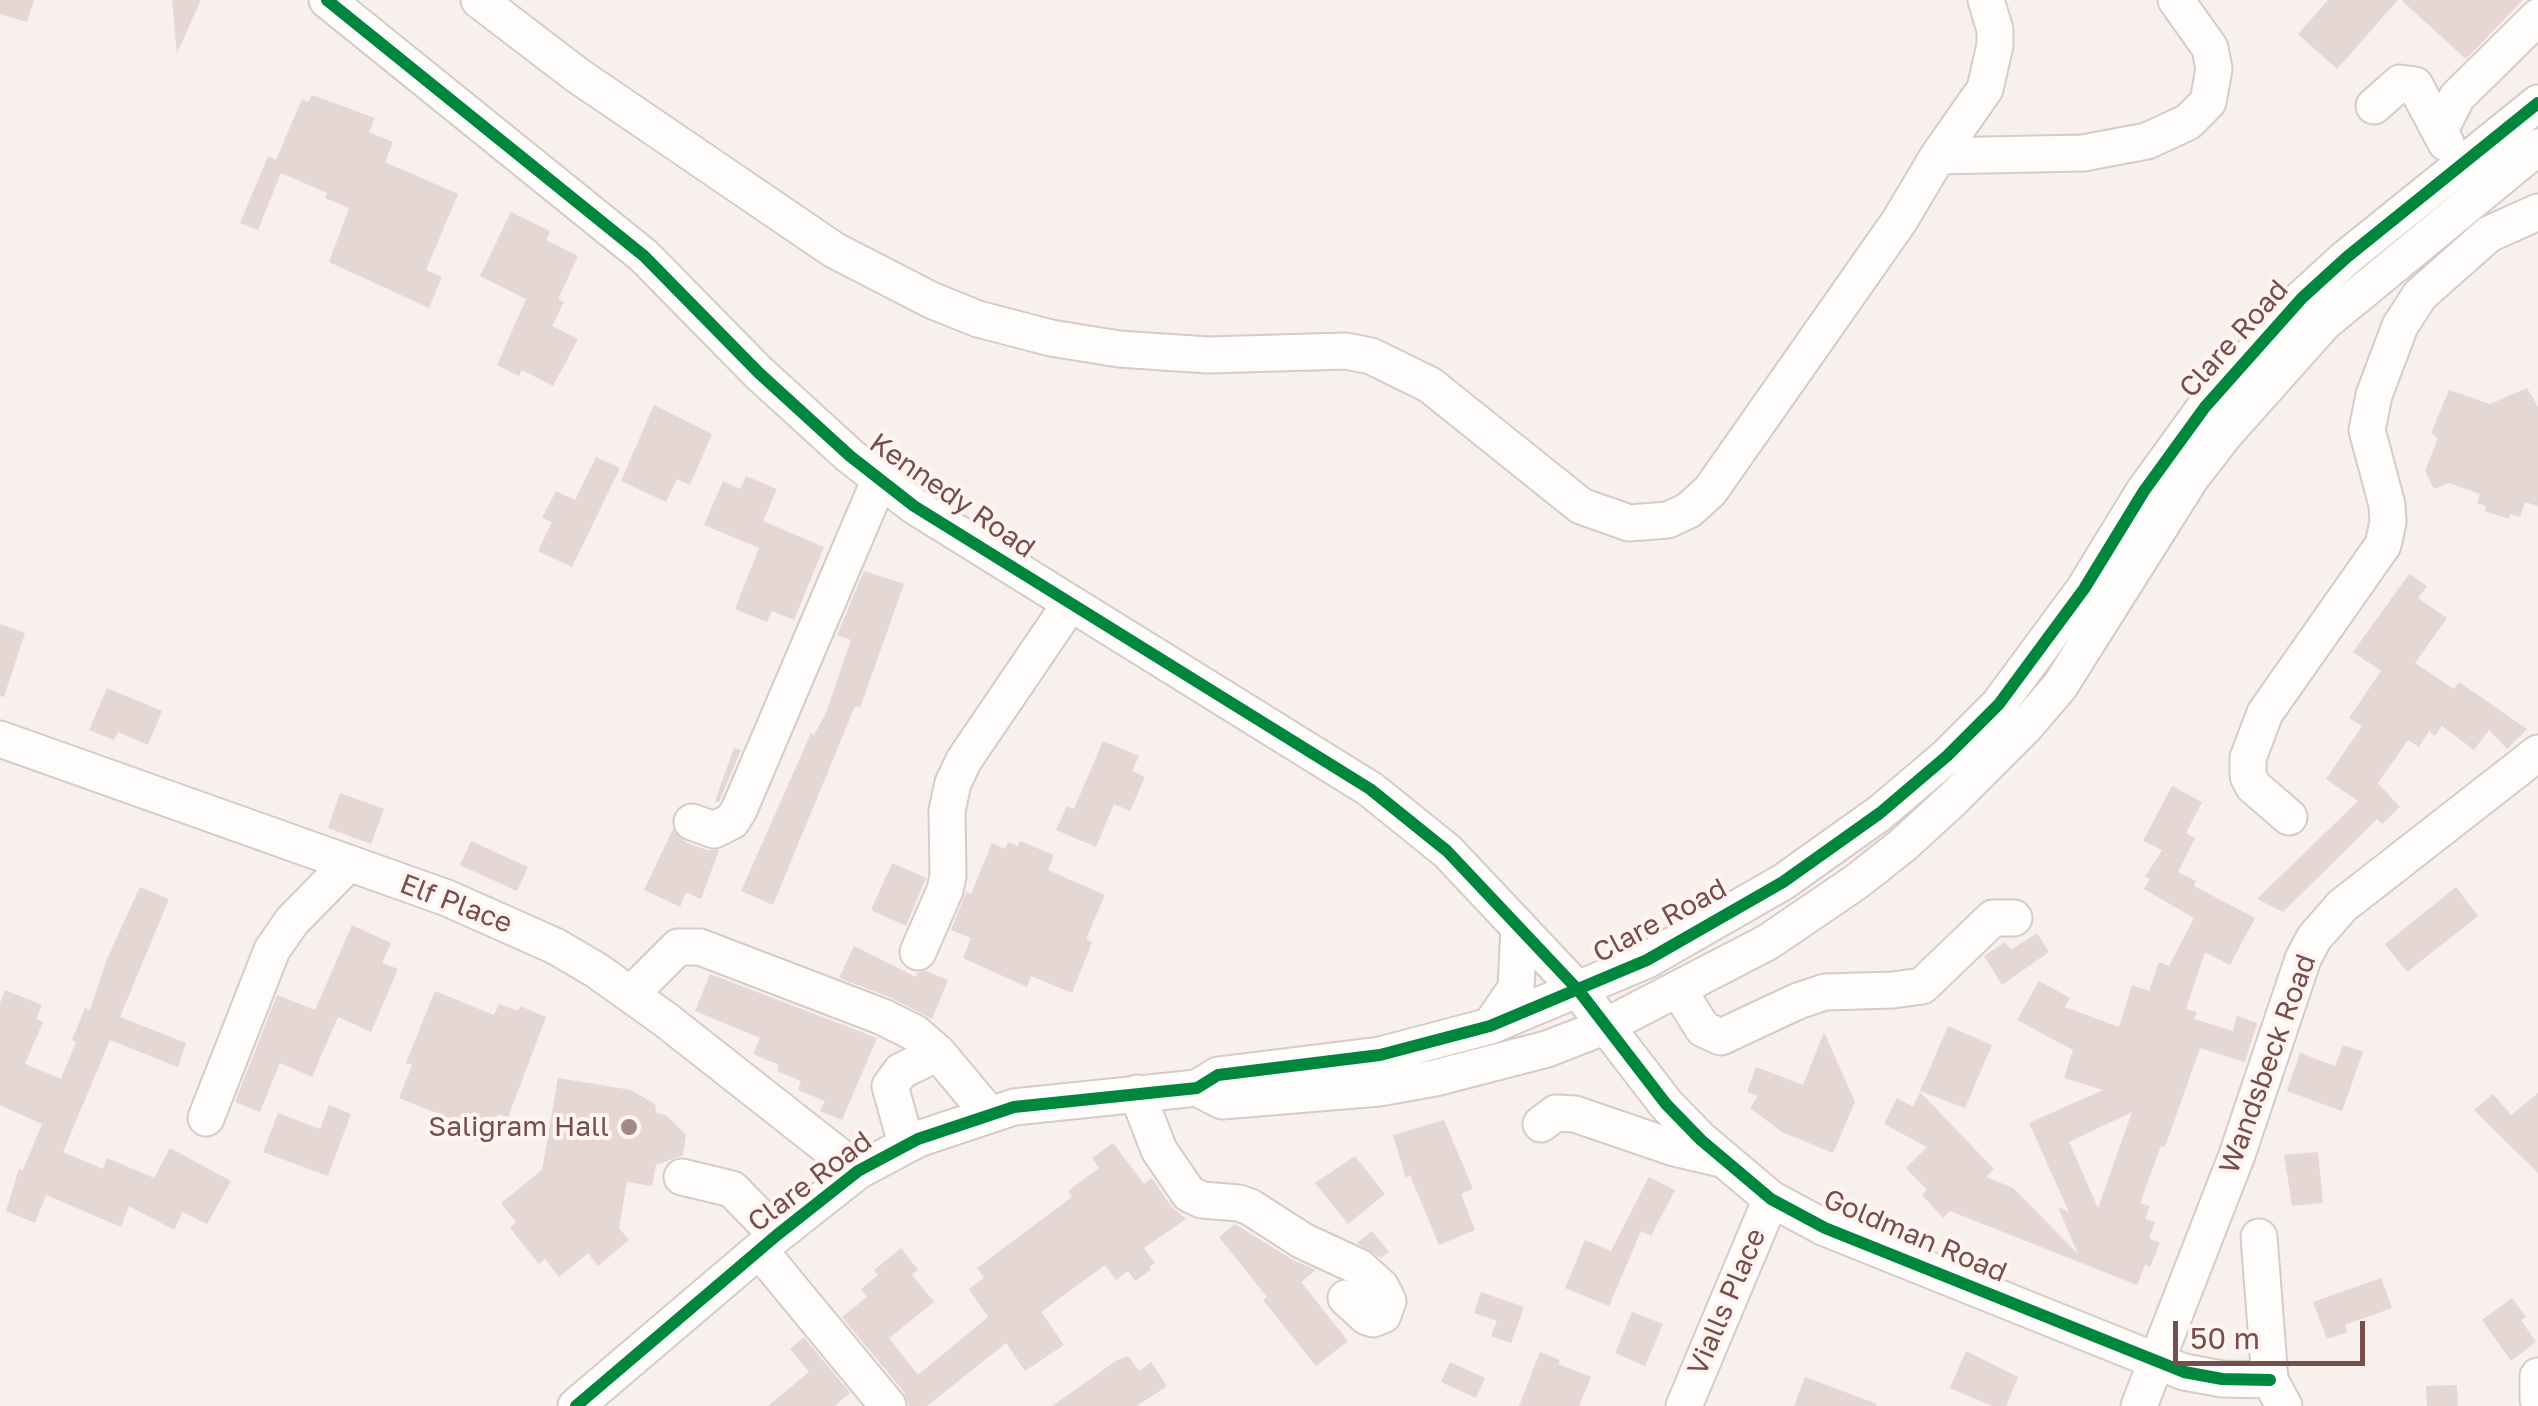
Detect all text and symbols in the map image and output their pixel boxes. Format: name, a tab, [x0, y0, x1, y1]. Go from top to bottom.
street label: Clare Road	[2173, 273, 2295, 405]
street label: Kennedy Road	[863, 427, 1041, 565]
street label: Elf Place	[395, 867, 517, 941]
street label: Clare Road	[1588, 872, 1732, 970]
street label: Wandsbeck Road	[2213, 950, 2323, 1178]
place label: Saligram Hall	[428, 1110, 609, 1144]
marker: Saligram Hall	[618, 1116, 640, 1138]
street label: Clare Road	[741, 1125, 879, 1239]
street label: Goldman Road	[1818, 1182, 2012, 1290]
street label: Vialls Place	[1681, 1223, 1773, 1381]
scale bar	[2178, 1301, 2370, 1363]
text: 50 m	[2190, 1320, 2260, 1356]

